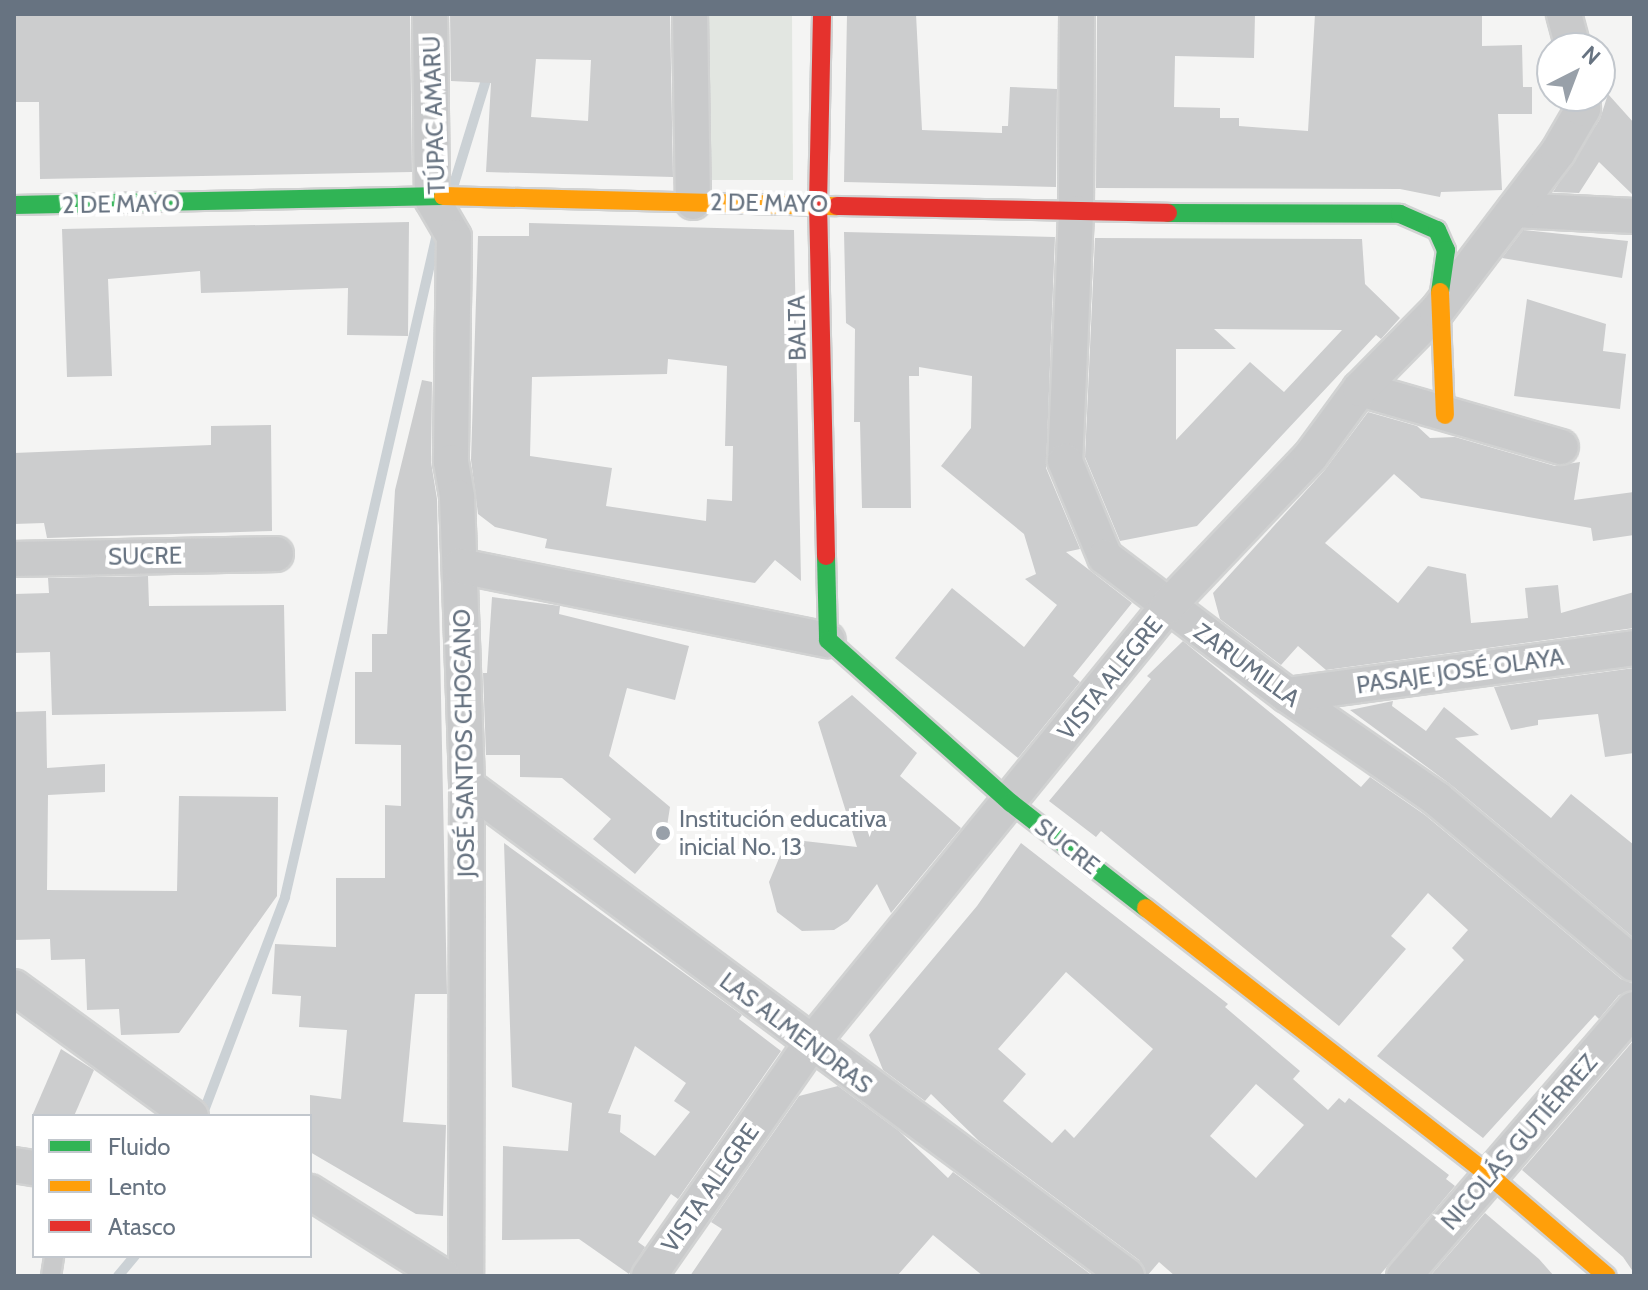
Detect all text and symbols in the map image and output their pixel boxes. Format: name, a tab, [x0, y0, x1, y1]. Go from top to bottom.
north arrow	[1536, 32, 1616, 112]
street label: TÚPAC AMARU	[417, 35, 451, 195]
text: N	[1576, 40, 1606, 71]
street label: 2 DE MAYO	[710, 188, 828, 218]
street label: 2 DE MAYO	[62, 189, 180, 219]
street label: BALTA	[782, 295, 812, 361]
street label: SUCRE	[108, 541, 182, 571]
street label: JOSÉ SANTOS CHOCANO	[447, 609, 481, 877]
street label: VISTA ALEGRE	[1052, 611, 1168, 745]
street label: ZARUMILLA	[1188, 617, 1306, 713]
street label: PASAJE JOSÉ OLAYA	[1354, 642, 1566, 700]
place label: Institución educativa inicial No. 13	[679, 805, 887, 861]
street label: SUCRE	[1029, 812, 1105, 880]
marker: Institución educativa inicial No. 13	[654, 824, 672, 842]
street label: LAS ALMENDRAS	[714, 966, 878, 1100]
street label: NICOLÁS GUTIÉRREZ	[1435, 1048, 1603, 1236]
legend	[32, 1114, 312, 1258]
street label: VISTA ALEGRE	[655, 1118, 765, 1258]
text: Fluido	[108, 1132, 170, 1161]
text: Lento	[108, 1172, 167, 1201]
text: Atasco	[108, 1212, 176, 1241]

